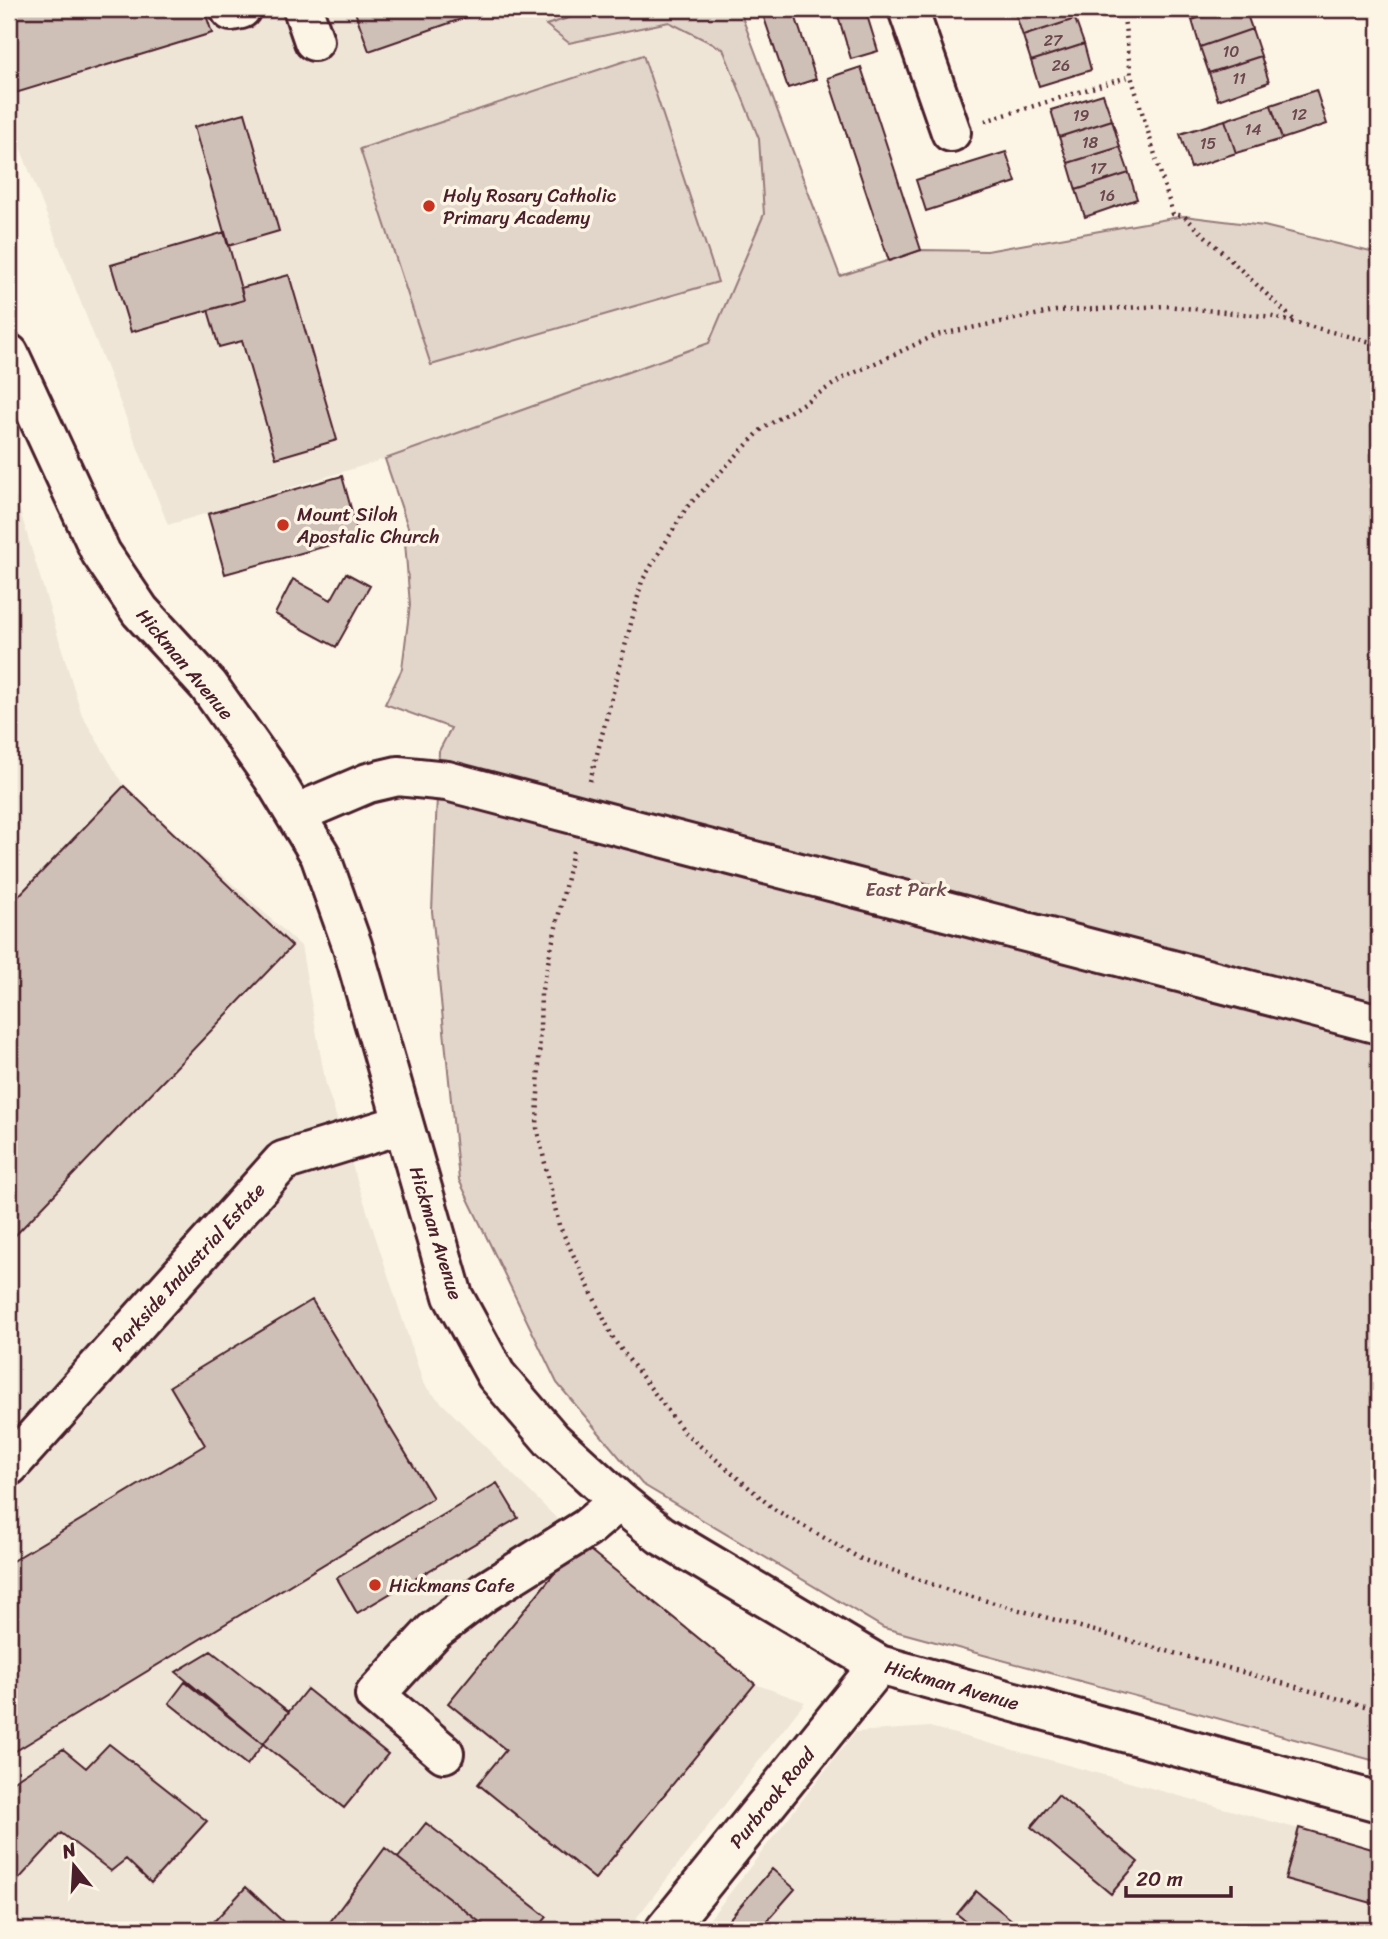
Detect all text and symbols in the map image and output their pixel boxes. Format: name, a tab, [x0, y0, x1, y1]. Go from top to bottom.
house number: 27	[1044, 26, 1063, 55]
house number: 10	[1223, 37, 1239, 66]
house number: 26	[1052, 51, 1070, 80]
house number: 11	[1232, 64, 1246, 93]
house number: 12	[1291, 100, 1307, 129]
house number: 19	[1073, 101, 1090, 130]
house number: 14	[1245, 115, 1261, 144]
house number: 18	[1082, 128, 1099, 157]
house number: 15	[1200, 129, 1217, 158]
house number: 17	[1090, 154, 1107, 183]
place label: Holy Rosary Catholic Primary Academy	[443, 179, 617, 234]
house number: 16	[1099, 181, 1115, 210]
marker: Holy Rosary Catholic Primary Academy	[421, 198, 437, 214]
place label: Mount Siloh Apostalic Church	[296, 498, 439, 553]
marker: Mount Siloh Apostalic Church	[275, 517, 291, 533]
street label: Hickman Avenue	[128, 600, 242, 728]
park label: East Park	[865, 873, 947, 906]
street label: Hickman Avenue	[400, 1162, 472, 1304]
street label: Parkside Industrial Estate	[103, 1175, 274, 1359]
place label: Hickmans Cafe	[389, 1569, 515, 1602]
marker: Hickmans Cafe	[367, 1577, 383, 1593]
street label: Hickman Avenue	[881, 1650, 1023, 1720]
street label: Purbrook Road	[721, 1739, 824, 1856]
north arrow	[38, 1830, 108, 1900]
text: N	[57, 1832, 81, 1868]
scale bar	[1126, 1855, 1230, 1899]
text: 20 m	[1136, 1860, 1183, 1898]

